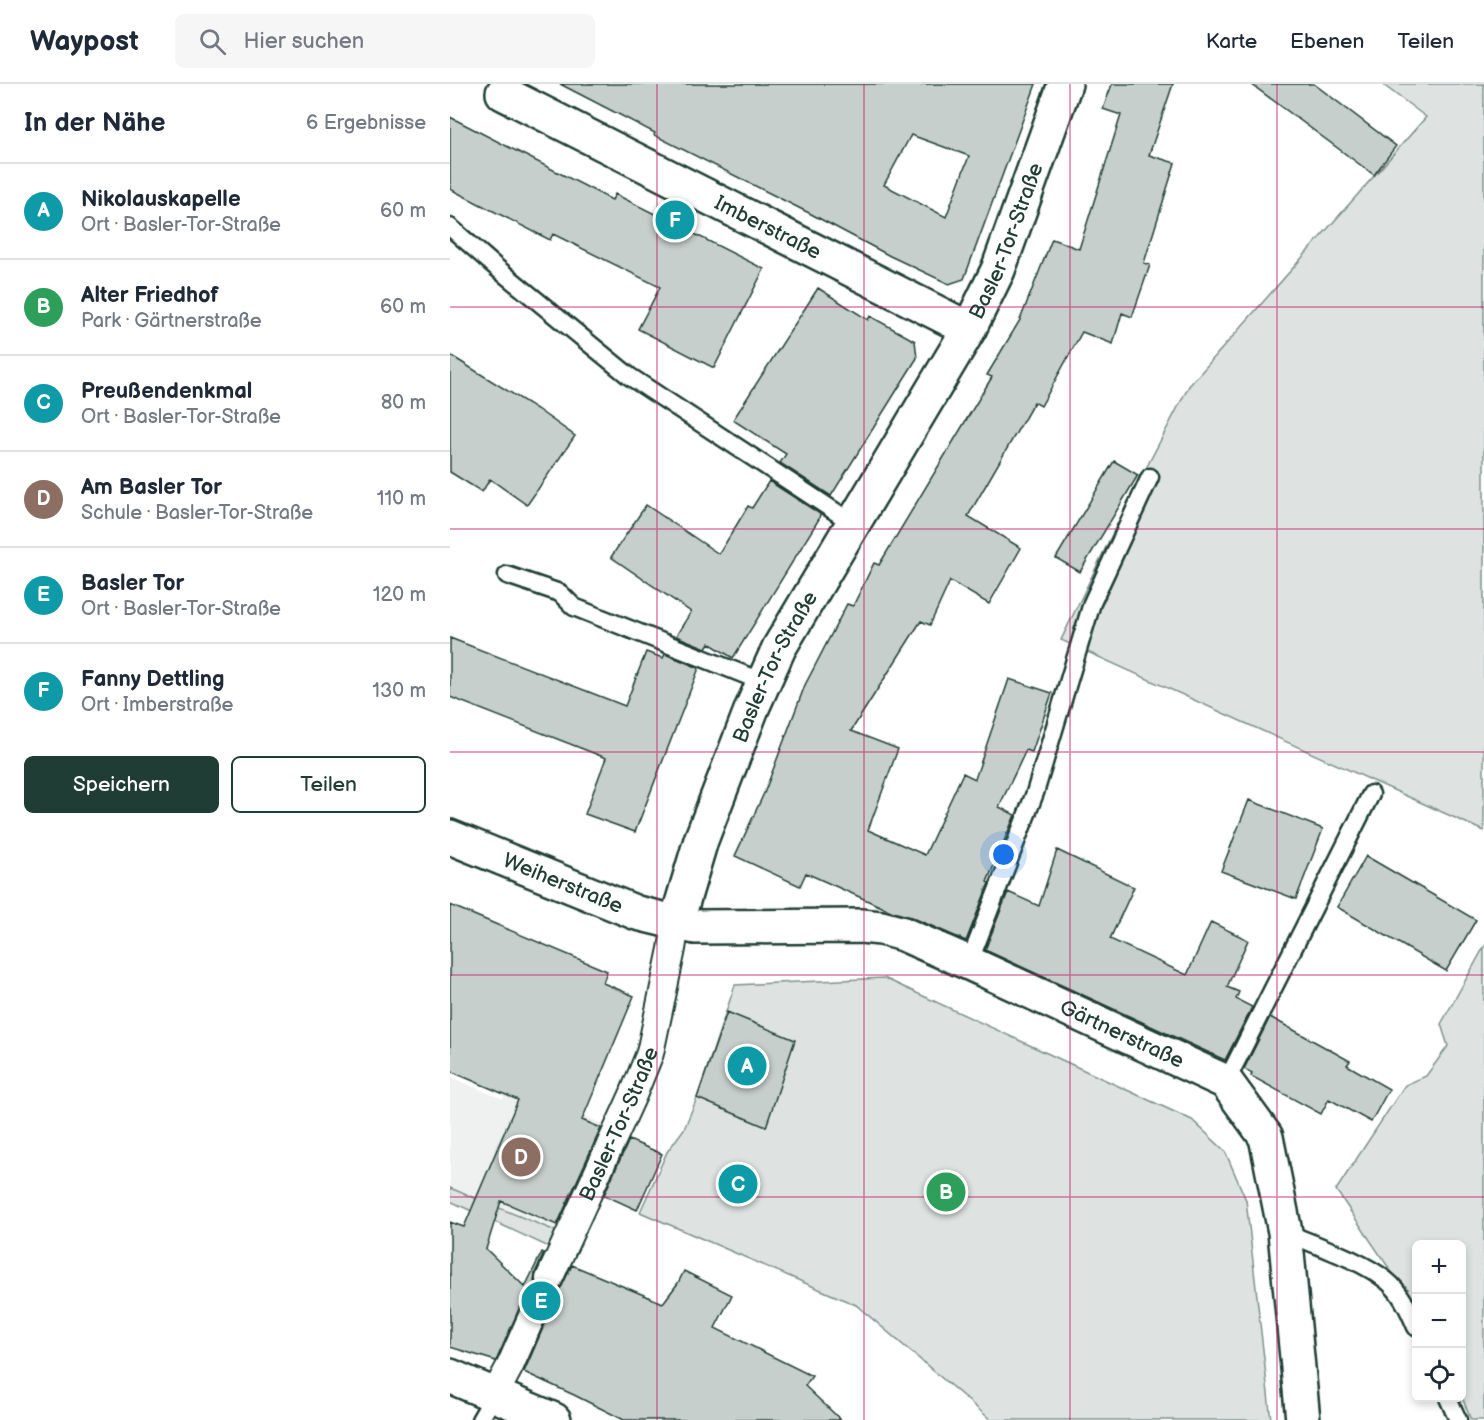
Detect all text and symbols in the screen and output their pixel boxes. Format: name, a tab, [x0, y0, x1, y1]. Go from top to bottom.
search box	[175, 14, 595, 68]
text: Waypost	[30, 25, 139, 58]
icon: search	[196, 25, 229, 58]
text: Hier suchen	[244, 28, 364, 55]
text: Karte	[1206, 29, 1257, 54]
text: Ebenen	[1290, 29, 1364, 54]
text: Teilen	[1397, 29, 1454, 54]
text: In der Nähe	[24, 108, 166, 139]
text: 6 Ergebnisse	[306, 111, 426, 135]
street label: Basler-Tor-Straße	[963, 159, 1048, 323]
text: Nikolauskapelle	[81, 186, 241, 213]
street label: Imberstraße	[711, 190, 825, 265]
pin: F	[656, 198, 694, 242]
text: A	[37, 199, 50, 223]
text: 60 m	[380, 199, 426, 223]
text: Ort · Basler-Tor-Straße	[81, 213, 281, 237]
text: Alter Friedhof	[81, 282, 218, 309]
text: B	[36, 295, 51, 319]
text: 60 m	[380, 295, 426, 319]
text: Park · Gärtnerstraße	[81, 309, 262, 333]
text: Preußendenkmal	[81, 378, 252, 405]
text: C	[36, 391, 51, 415]
text: 80 m	[381, 391, 426, 415]
text: Ort · Basler-Tor-Straße	[81, 405, 281, 429]
text: Am Basler Tor	[81, 474, 222, 501]
text: D	[37, 487, 50, 511]
text: 110 m	[377, 487, 426, 511]
text: Schule · Basler-Tor-Straße	[81, 501, 313, 525]
text: Basler Tor	[81, 570, 184, 597]
text: E	[37, 583, 50, 607]
text: 120 m	[373, 583, 426, 607]
street label: Basler-Tor-Straße	[727, 587, 823, 746]
text: Ort · Basler-Tor-Straße	[81, 597, 281, 621]
text: Fanny Dettling	[81, 666, 225, 693]
text: F	[37, 679, 50, 703]
text: 130 m	[372, 679, 426, 703]
text: Ort · Imberstraße	[81, 693, 233, 717]
button: Speichern	[24, 756, 219, 813]
button: Teilen	[231, 756, 426, 813]
your location	[989, 840, 1018, 869]
street label: Weiherstraße	[499, 847, 627, 918]
street label: Gärtnerstraße	[1056, 994, 1188, 1073]
street label: Basler-Tor-Straße	[574, 1043, 664, 1205]
pin: A	[728, 1044, 766, 1088]
pin: D	[502, 1134, 540, 1180]
pin: C	[718, 1162, 758, 1206]
pin: B	[926, 1170, 966, 1214]
map controls	[1412, 1240, 1466, 1402]
button: +	[1412, 1240, 1466, 1294]
pin: E	[522, 1278, 560, 1324]
button: −	[1412, 1294, 1466, 1348]
button: locate	[1412, 1348, 1466, 1402]

